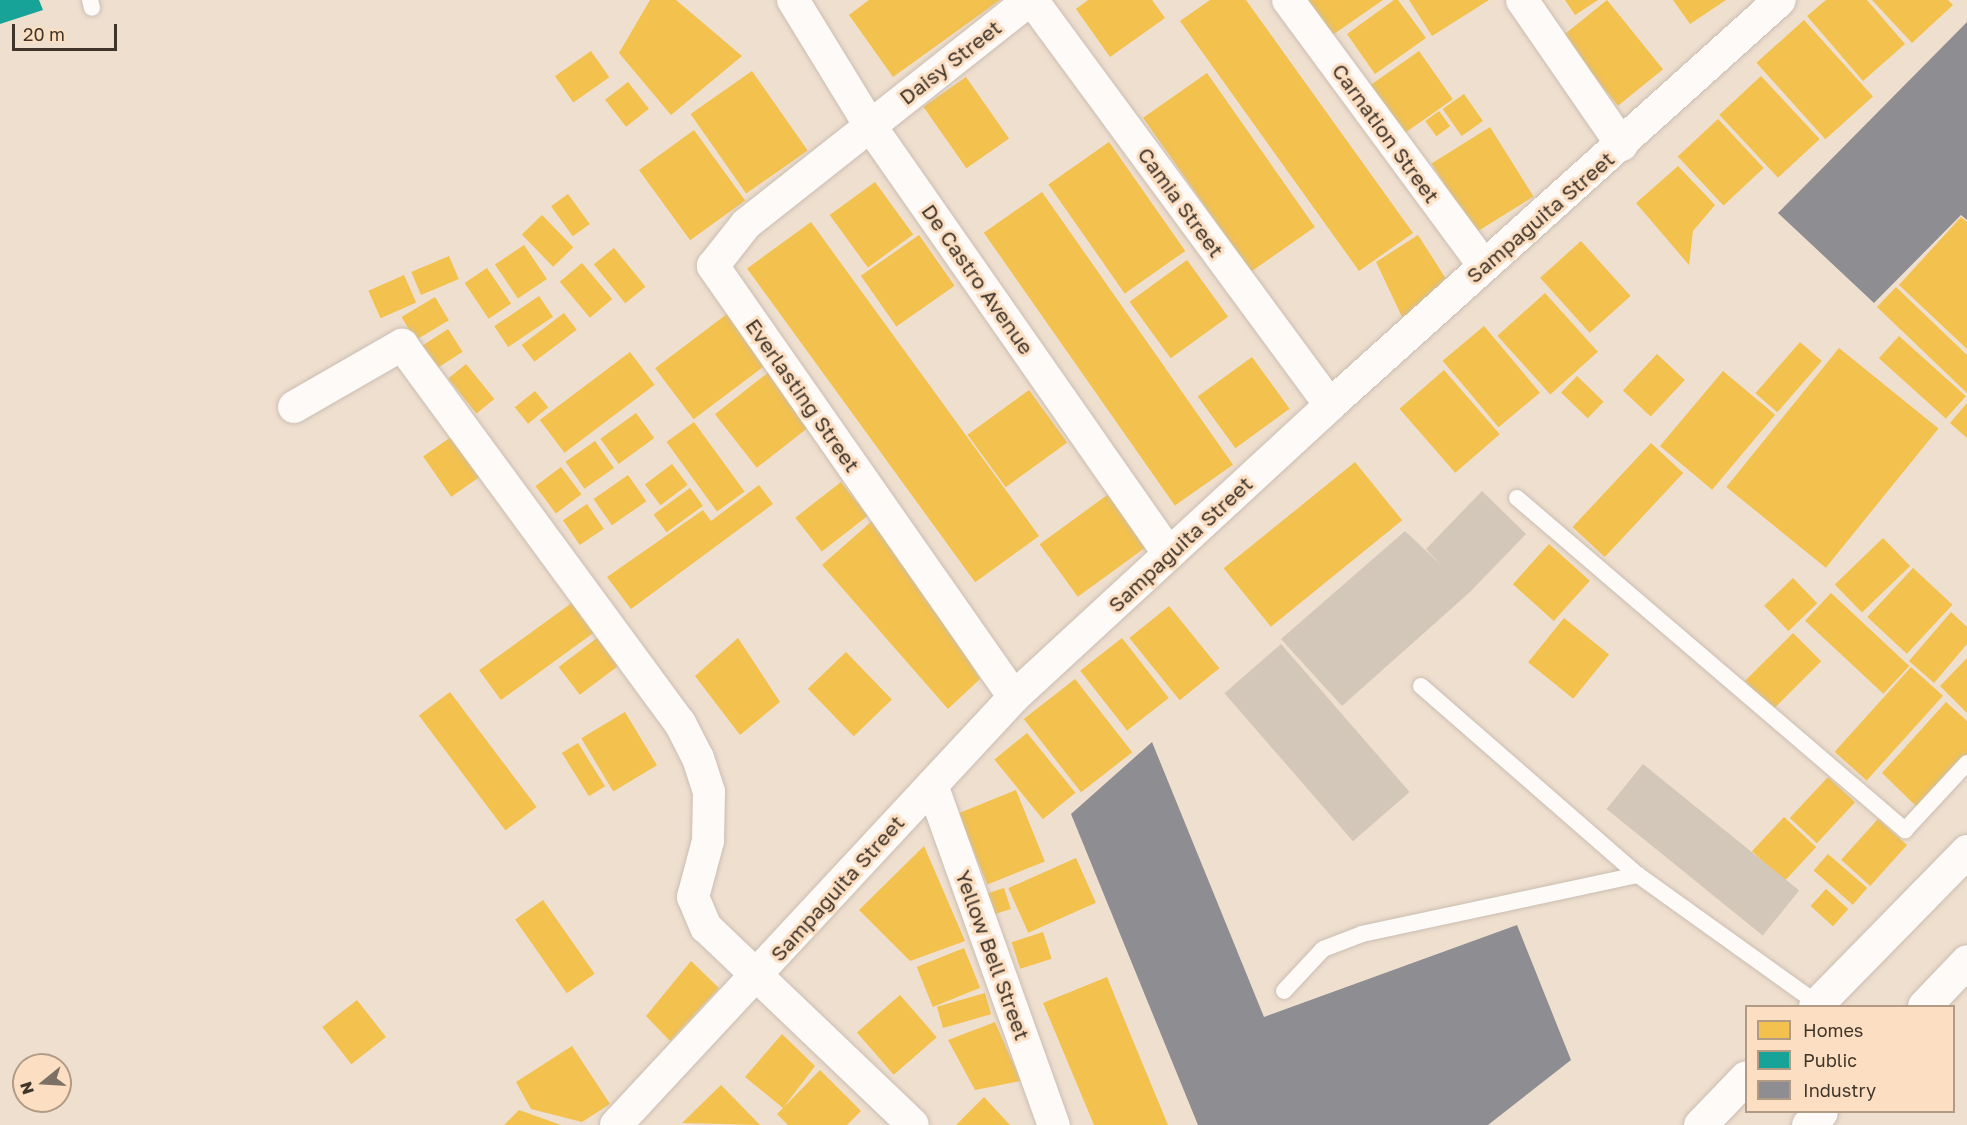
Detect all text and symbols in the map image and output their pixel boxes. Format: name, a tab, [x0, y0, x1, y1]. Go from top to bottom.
scale bar	[15, 12, 120, 50]
street label: Daisy Street	[894, 14, 1006, 110]
text: 20 m	[23, 23, 65, 45]
street label: Carnation Street	[1327, 59, 1445, 207]
street label: Camia Street	[1133, 142, 1229, 262]
street label: Sampaguita Street	[1461, 146, 1619, 288]
street label: De Castro Avenue	[917, 199, 1039, 359]
street label: Everlasting Street	[741, 314, 865, 476]
street label: Sampaguita Street	[1103, 471, 1257, 617]
street label: Sampaguita Street	[765, 810, 909, 966]
street label: Yellow Bell Street	[951, 867, 1035, 1043]
legend	[1745, 1005, 1955, 1113]
text: Homes	[1803, 1019, 1863, 1041]
text: Public	[1803, 1049, 1857, 1071]
north arrow	[12, 1053, 72, 1113]
text: N	[15, 1079, 38, 1097]
text: Industry	[1803, 1079, 1876, 1101]

